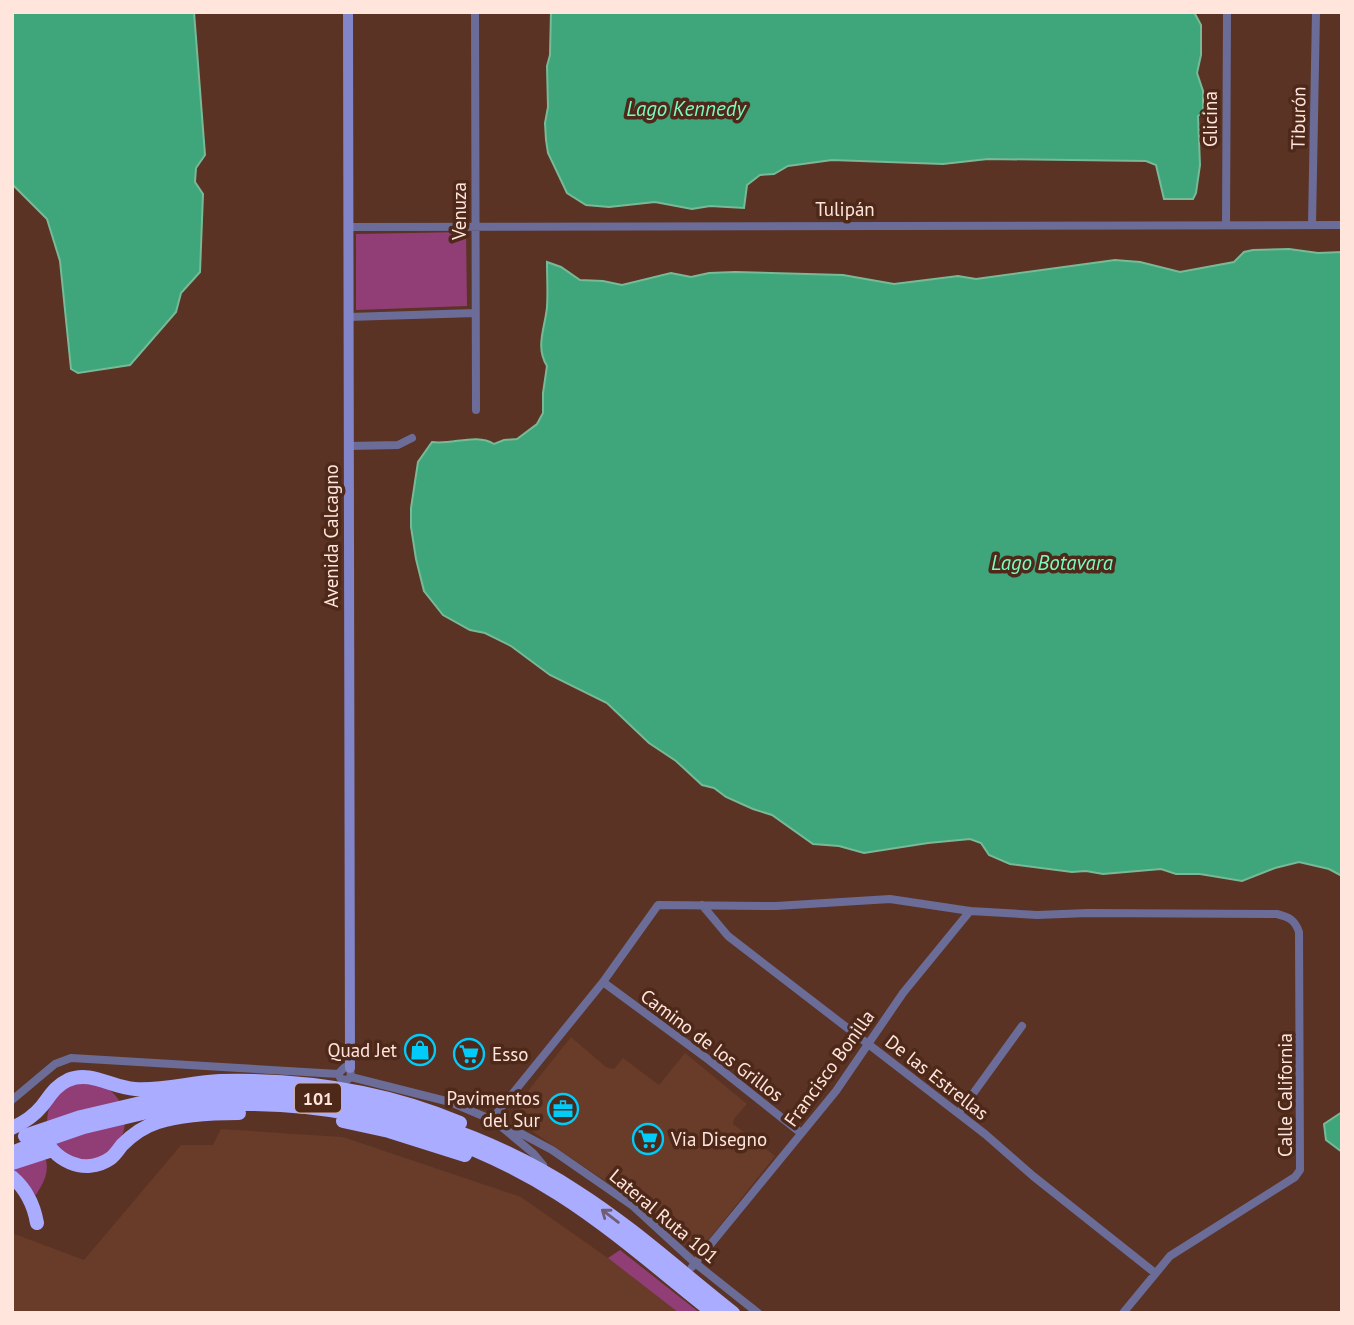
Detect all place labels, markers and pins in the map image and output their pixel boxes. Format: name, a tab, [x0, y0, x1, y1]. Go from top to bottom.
shop icon: Quad Jet	[403, 1033, 437, 1067]
supermarket icon: Esso	[452, 1037, 486, 1071]
place label: Quad Jet	[327, 1038, 398, 1062]
place label: Esso	[492, 1042, 528, 1066]
place label: Pavimentos del Sur	[446, 1086, 541, 1132]
office icon: Pavimentos del Sur	[546, 1092, 580, 1126]
supermarket icon: Via Disegno	[631, 1122, 665, 1156]
place label: Via Disegno	[670, 1127, 767, 1151]

